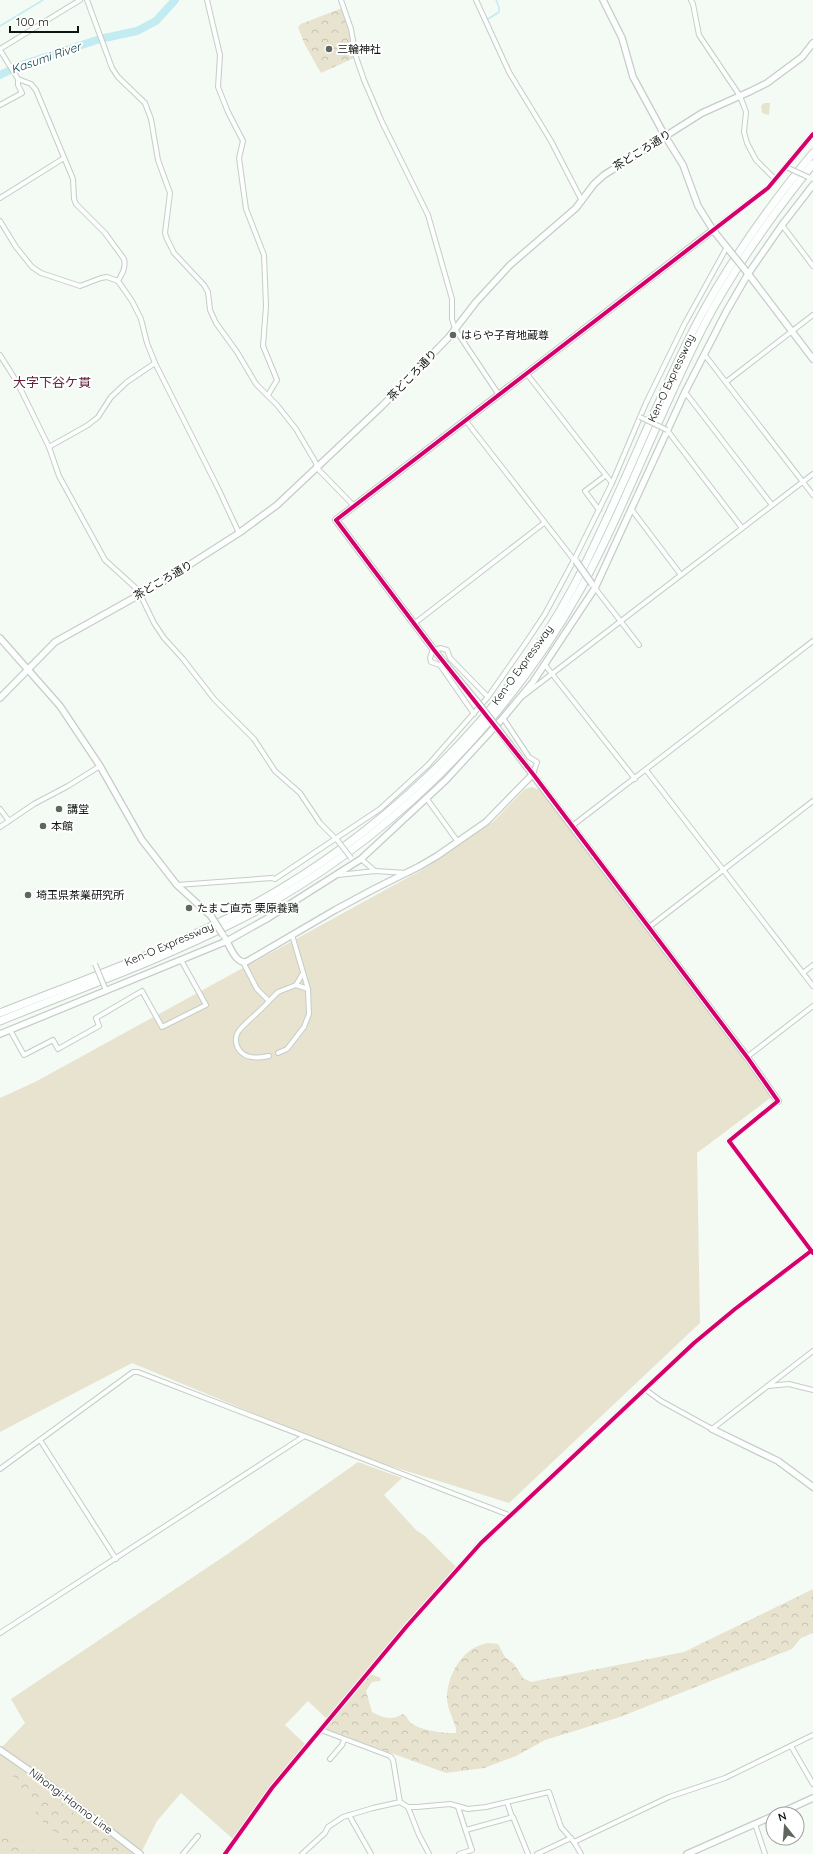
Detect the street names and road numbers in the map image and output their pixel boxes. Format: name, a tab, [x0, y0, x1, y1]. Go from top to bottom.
street label: 茶どころ通り	[610, 127, 674, 173]
street label: Ken-O Expressway	[644, 332, 698, 424]
street label: 茶どころ通り	[384, 347, 440, 403]
street label: 茶どころ通り	[131, 558, 195, 602]
street label: Ken-O Expressway	[488, 622, 556, 708]
street label: Ken-O Expressway	[122, 919, 216, 969]
street label: Nihongi-Hanno Line	[27, 1765, 115, 1837]

